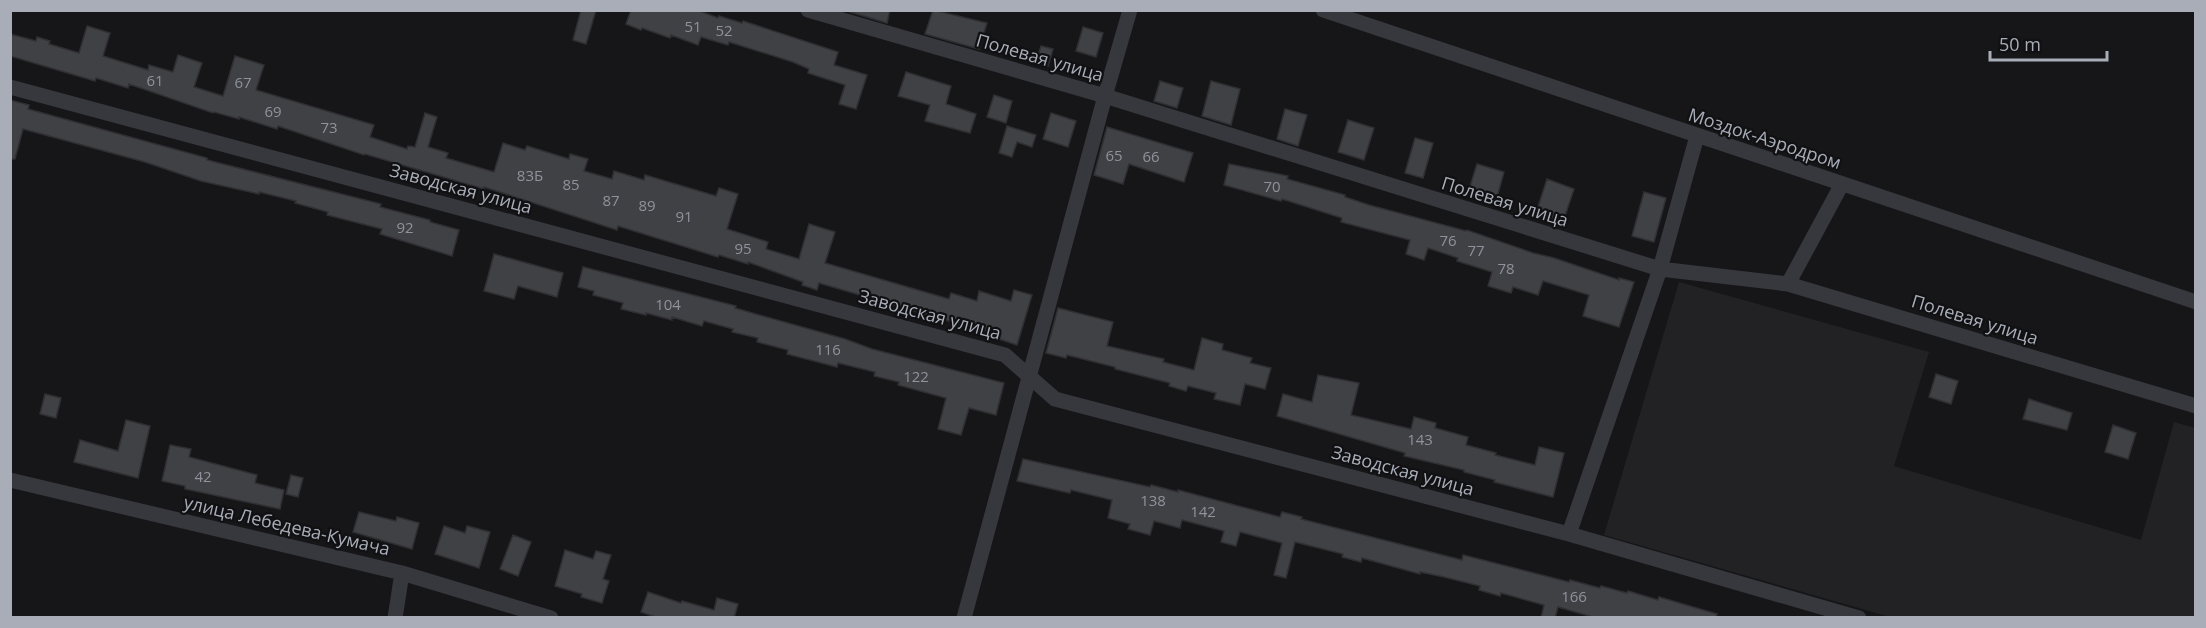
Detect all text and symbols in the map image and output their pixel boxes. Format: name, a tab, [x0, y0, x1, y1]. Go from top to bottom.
house number: 51	[684, 16, 702, 36]
house number: 52	[715, 20, 733, 40]
scale bar	[1990, 24, 2107, 62]
street label: Полевая улица	[974, 27, 1106, 87]
text: 50 m	[1999, 32, 2041, 56]
house number: 61	[146, 70, 164, 90]
house number: 67	[234, 72, 252, 92]
house number: 69	[264, 101, 282, 121]
street label: Моздок-Аэродром	[1685, 102, 1845, 174]
house number: 73	[320, 117, 338, 137]
house number: 65	[1105, 145, 1123, 165]
house number: 66	[1142, 146, 1160, 166]
street label: Заводская улица	[387, 157, 535, 219]
house number: 83Б	[517, 165, 543, 185]
street label: Полевая улица	[1439, 170, 1571, 232]
house number: 85	[562, 174, 580, 194]
house number: 70	[1263, 176, 1281, 196]
house number: 87	[602, 190, 620, 210]
house number: 89	[638, 195, 656, 215]
house number: 91	[675, 206, 693, 226]
house number: 92	[396, 217, 414, 237]
house number: 76	[1439, 230, 1457, 250]
house number: 95	[734, 238, 752, 258]
house number: 77	[1467, 240, 1485, 260]
house number: 78	[1497, 258, 1515, 278]
street label: Заводская улица	[856, 283, 1004, 345]
street label: Полевая улица	[1909, 288, 2041, 350]
house number: 104	[655, 294, 681, 314]
house number: 116	[815, 339, 841, 359]
house number: 122	[903, 366, 929, 386]
house number: 143	[1407, 429, 1433, 449]
street label: Заводская улица	[1329, 439, 1477, 501]
house number: 42	[194, 466, 212, 486]
street label: улица Лебедева-Кумача	[182, 490, 392, 560]
house number: 138	[1140, 490, 1166, 510]
house number: 142	[1190, 501, 1216, 521]
house number: 166	[1561, 586, 1587, 606]

